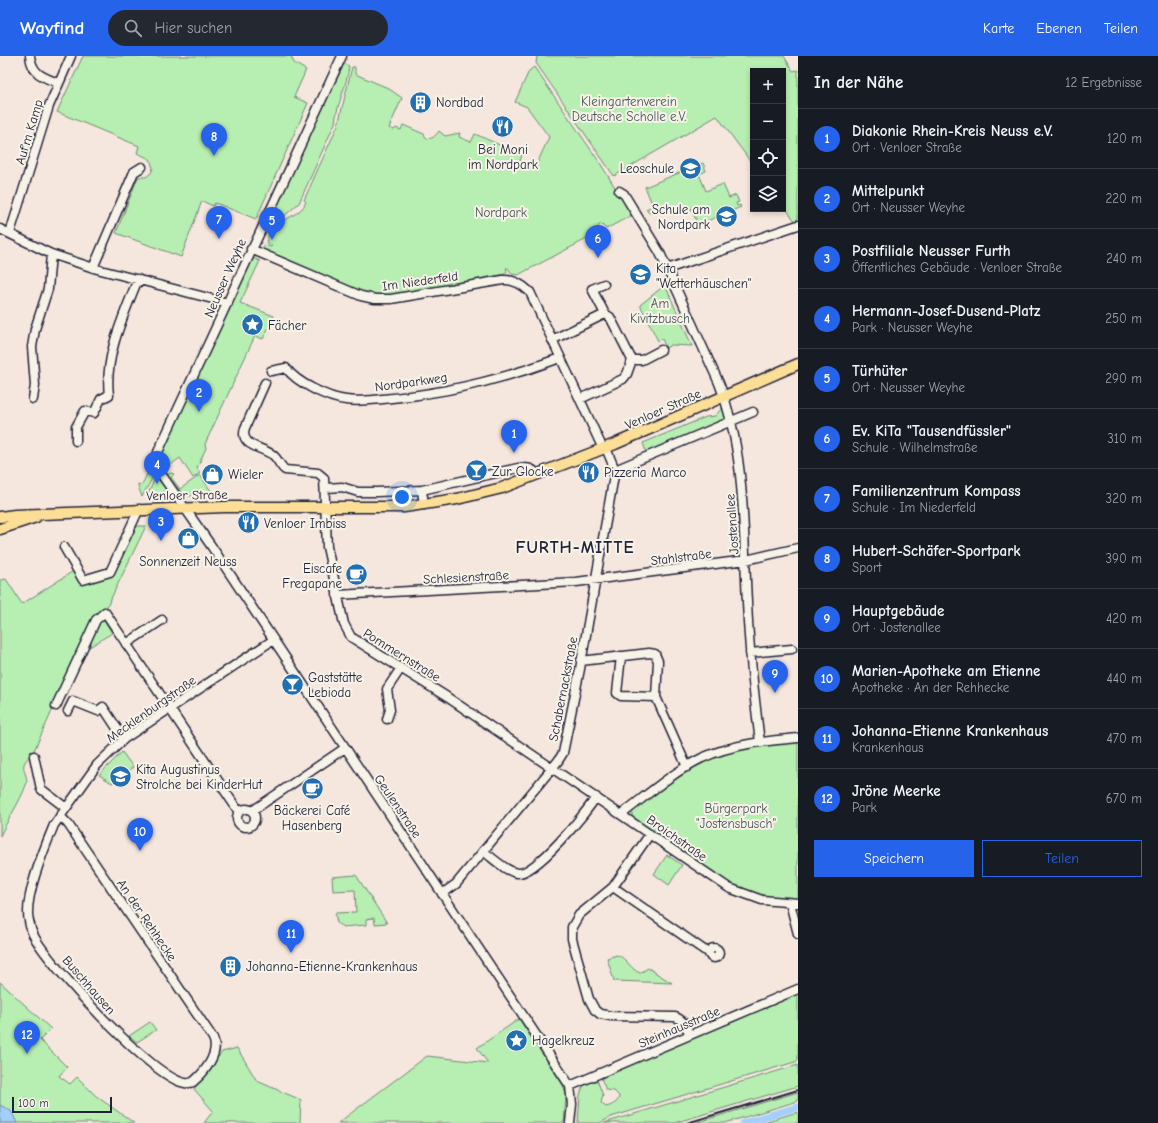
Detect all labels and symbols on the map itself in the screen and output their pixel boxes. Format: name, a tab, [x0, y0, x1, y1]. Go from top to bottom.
building icon: Nordbad	[407, 89, 433, 115]
park label: Kleingartenverein Deutsche Scholle e.V.	[572, 94, 686, 124]
place label: Nordbad	[436, 95, 484, 110]
street label: Auf'm Kamp	[12, 98, 46, 166]
restaurant icon: Bei Moni im Nordpark	[490, 114, 516, 140]
pin: 8	[201, 123, 227, 156]
place label: Bei Moni im Nordpark	[468, 142, 539, 172]
school or university icon: Leoschule	[677, 155, 703, 181]
place label: Leoschule	[620, 161, 674, 176]
place label: Schule am Nordpark	[652, 202, 711, 232]
school or university icon: Schule am Nordpark	[713, 203, 739, 229]
park label: Nordpark	[475, 205, 528, 220]
pin: 7	[206, 206, 232, 239]
pin: 5	[259, 207, 285, 240]
pin: 6	[585, 225, 611, 258]
street label: Neusser Weyhe	[201, 236, 249, 320]
place label: Kita "Wetterhäuschen"	[656, 261, 751, 291]
school or university icon: Kita "Wetterhäuschen"	[627, 262, 653, 288]
street label: Im Niederfeld	[381, 268, 459, 294]
park label: Am Kivitzbusch	[630, 296, 690, 326]
place icon: Fächer	[240, 312, 266, 338]
place label: Fächer	[268, 318, 307, 333]
street label: Nordparkweg	[374, 369, 448, 395]
pin: 2	[186, 379, 212, 412]
street label: Venloer Straße	[623, 385, 704, 432]
pin: 1	[501, 420, 527, 453]
pin: 4	[144, 451, 170, 484]
bar icon: Zur Glocke	[463, 458, 489, 484]
restaurant icon: Pizzeria Marco	[576, 459, 602, 485]
shop icon: Wieler	[199, 461, 225, 487]
place label: Zur Glocke	[492, 464, 554, 479]
place label: Pizzeria Marco	[604, 465, 687, 480]
place label: Wieler	[228, 467, 264, 482]
street label: Venloer Straße	[146, 487, 228, 503]
your location	[392, 487, 412, 507]
street label: Jostenallee	[722, 493, 742, 555]
pin: 3	[148, 508, 174, 541]
restaurant icon: Venloer Imbiss	[235, 510, 261, 536]
place label: Venloer Imbiss	[264, 516, 346, 531]
shop icon: Sonnenzeit Neuss	[175, 526, 201, 552]
district label: FURTH-MITTE	[516, 538, 634, 557]
street label: Stahlstraße	[650, 546, 713, 568]
place label: Sonnenzeit Neuss	[139, 554, 237, 569]
place label: Eiscafe Fregapane	[282, 561, 342, 591]
cafe icon: Eiscafe Fregapane	[344, 562, 370, 588]
street label: Schlesienstraße	[423, 567, 510, 587]
street label: Pommernstraße	[361, 625, 444, 685]
street label: Schabernackstraße	[545, 635, 581, 743]
pin: 9	[762, 660, 788, 693]
place label: Gaststätte Lebioda	[308, 670, 363, 700]
bar icon: Gaststätte Lebioda	[280, 671, 306, 697]
street label: Mecklenburgstraße	[103, 672, 199, 746]
place label: Kita Augustinus Strolche bei KinderHut	[136, 762, 263, 792]
school or university icon: Kita Augustinus Strolche bei KinderHut	[107, 763, 133, 789]
street label: Geulenstraße	[371, 771, 425, 841]
cafe icon: Bäckerei Café Hasenberg	[299, 775, 325, 801]
park label: Bürgerpark "Jostensbusch"	[696, 801, 776, 831]
place label: Bäckerei Café Hasenberg	[274, 803, 351, 833]
street label: Broichstraße	[644, 812, 710, 865]
pin: 10	[127, 818, 153, 851]
street label: An der Rehhecke	[114, 876, 180, 964]
pin: 11	[278, 920, 304, 953]
street label: Buschhausen	[59, 953, 119, 1017]
building icon: Johanna-Etienne-Krankenhaus	[218, 953, 244, 979]
place label: Johanna-Etienne-Krankenhaus	[246, 959, 417, 974]
street label: Steinhausstraße	[636, 1003, 722, 1051]
pin: 12	[14, 1021, 40, 1054]
place icon: Hagelkreuz	[504, 1027, 530, 1053]
place label: Hagelkreuz	[532, 1033, 595, 1048]
scale bar	[12, 1095, 112, 1114]

